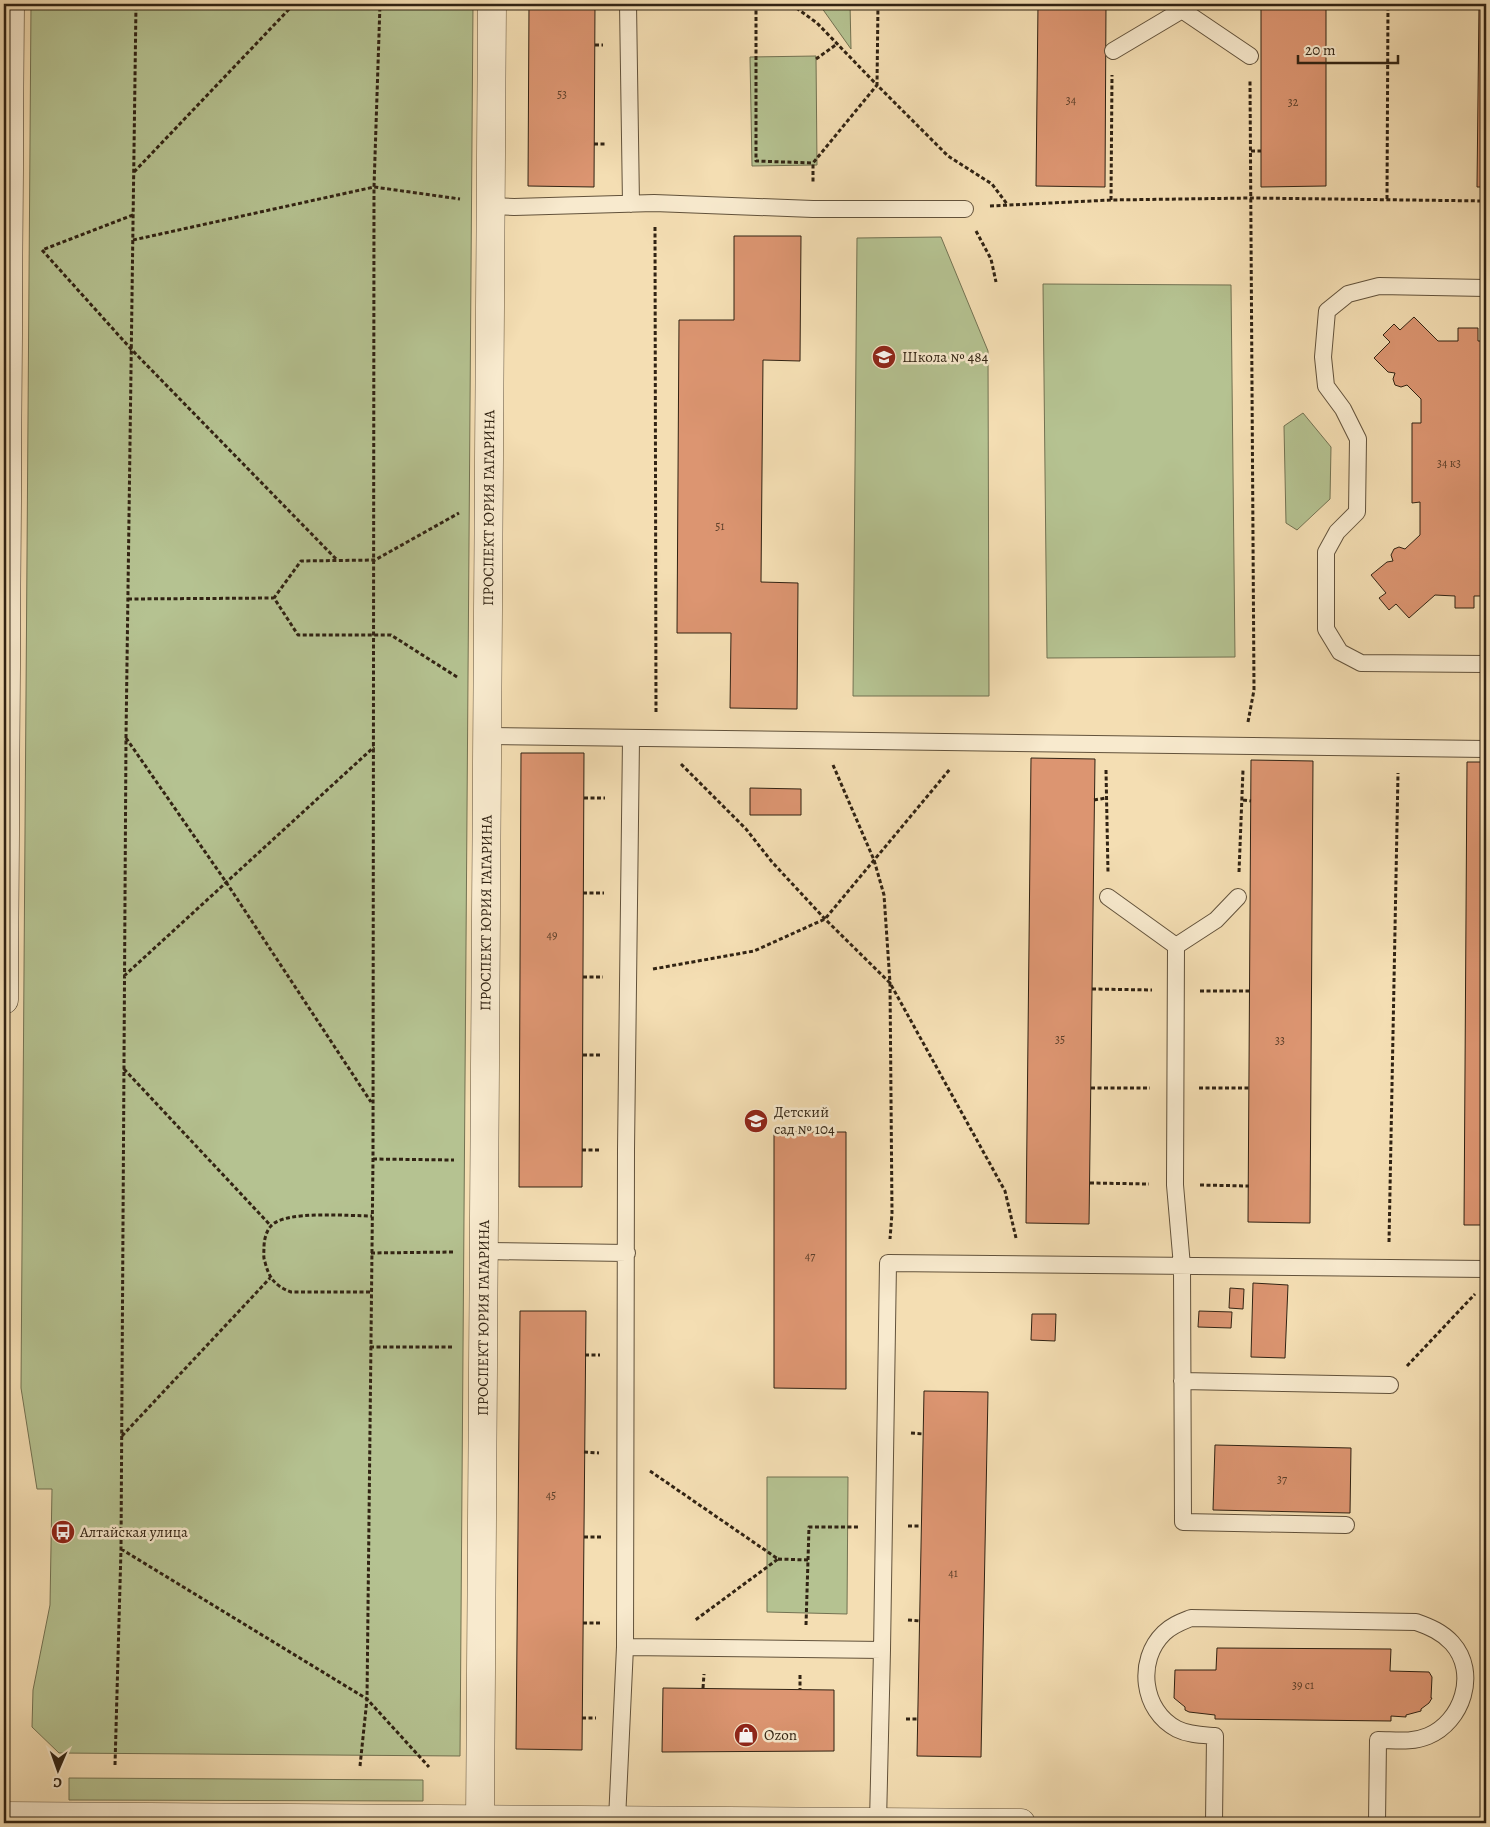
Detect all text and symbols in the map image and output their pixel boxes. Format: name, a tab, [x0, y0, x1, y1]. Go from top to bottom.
scale bar	[1298, 32, 1398, 64]
text: 20 m	[1305, 40, 1336, 60]
house number: 53	[557, 86, 567, 102]
house number: 34	[1066, 92, 1077, 108]
house number: 32	[1288, 94, 1299, 110]
school or university icon: Школа № 484	[871, 344, 897, 370]
place label: Школа № 484	[902, 347, 989, 367]
street label: ПРОСПЕКТ ЮРИЯ ГАГАРИНА	[478, 410, 499, 606]
house number: 34 к3	[1437, 455, 1461, 471]
house number: 51	[715, 518, 725, 534]
street label: ПРОСПЕКТ ЮРИЯ ГАГАРИНА	[475, 815, 497, 1011]
house number: 49	[547, 927, 557, 943]
house number: 35	[1055, 1031, 1065, 1047]
house number: 33	[1275, 1032, 1285, 1048]
place label: Детский сад № 104	[774, 1102, 835, 1139]
school or university icon: Детский сад № 104	[743, 1108, 769, 1134]
street label: ПРОСПЕКТ ЮРИЯ ГАГАРИНА	[473, 1220, 494, 1416]
house number: 47	[805, 1248, 816, 1264]
house number: 37	[1277, 1471, 1288, 1487]
house number: 45	[546, 1487, 556, 1503]
bus stop icon: Алтайская улица	[50, 1519, 76, 1545]
place label: Алтайская улица	[79, 1522, 188, 1542]
house number: 41	[948, 1565, 958, 1581]
house number: 39 с1	[1292, 1677, 1314, 1693]
shop icon: Ozon	[733, 1722, 759, 1748]
place label: Ozon	[764, 1725, 797, 1745]
north arrow	[32, 1744, 82, 1794]
text: С	[53, 1773, 62, 1792]

